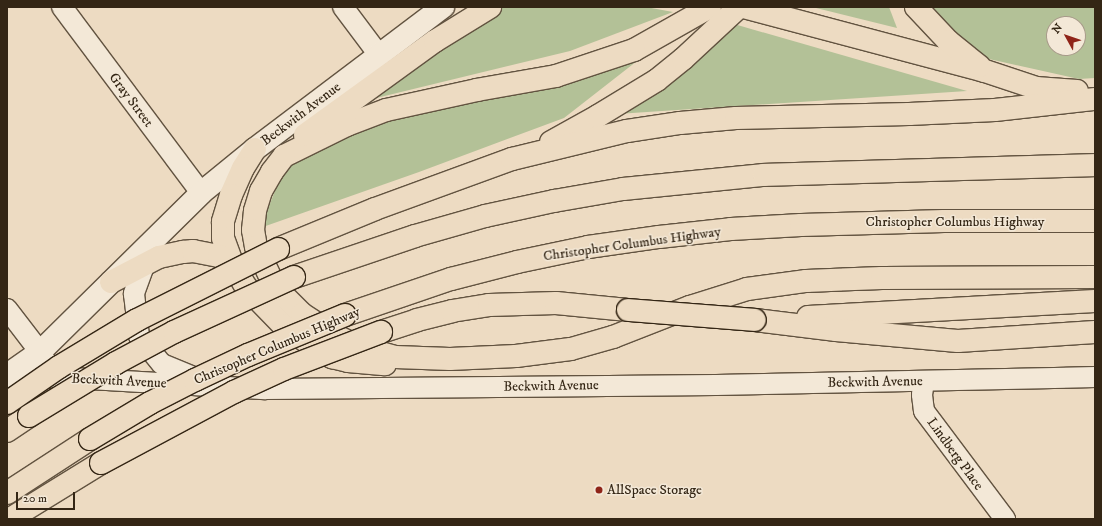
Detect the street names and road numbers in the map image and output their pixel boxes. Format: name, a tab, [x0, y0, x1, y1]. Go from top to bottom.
street label: Gray Street	[105, 70, 157, 130]
street label: Beckwith Avenue	[258, 79, 344, 149]
street label: Christopher Columbus Highway	[865, 214, 1045, 230]
street label: Christopher Columbus Highway	[542, 223, 722, 265]
street label: Christopher Columbus Highway	[191, 303, 363, 389]
street label: Beckwith Avenue	[71, 370, 167, 392]
street label: Beckwith Avenue	[827, 373, 923, 391]
street label: Beckwith Avenue	[503, 377, 599, 395]
street label: Lindberg Place	[923, 415, 987, 493]

